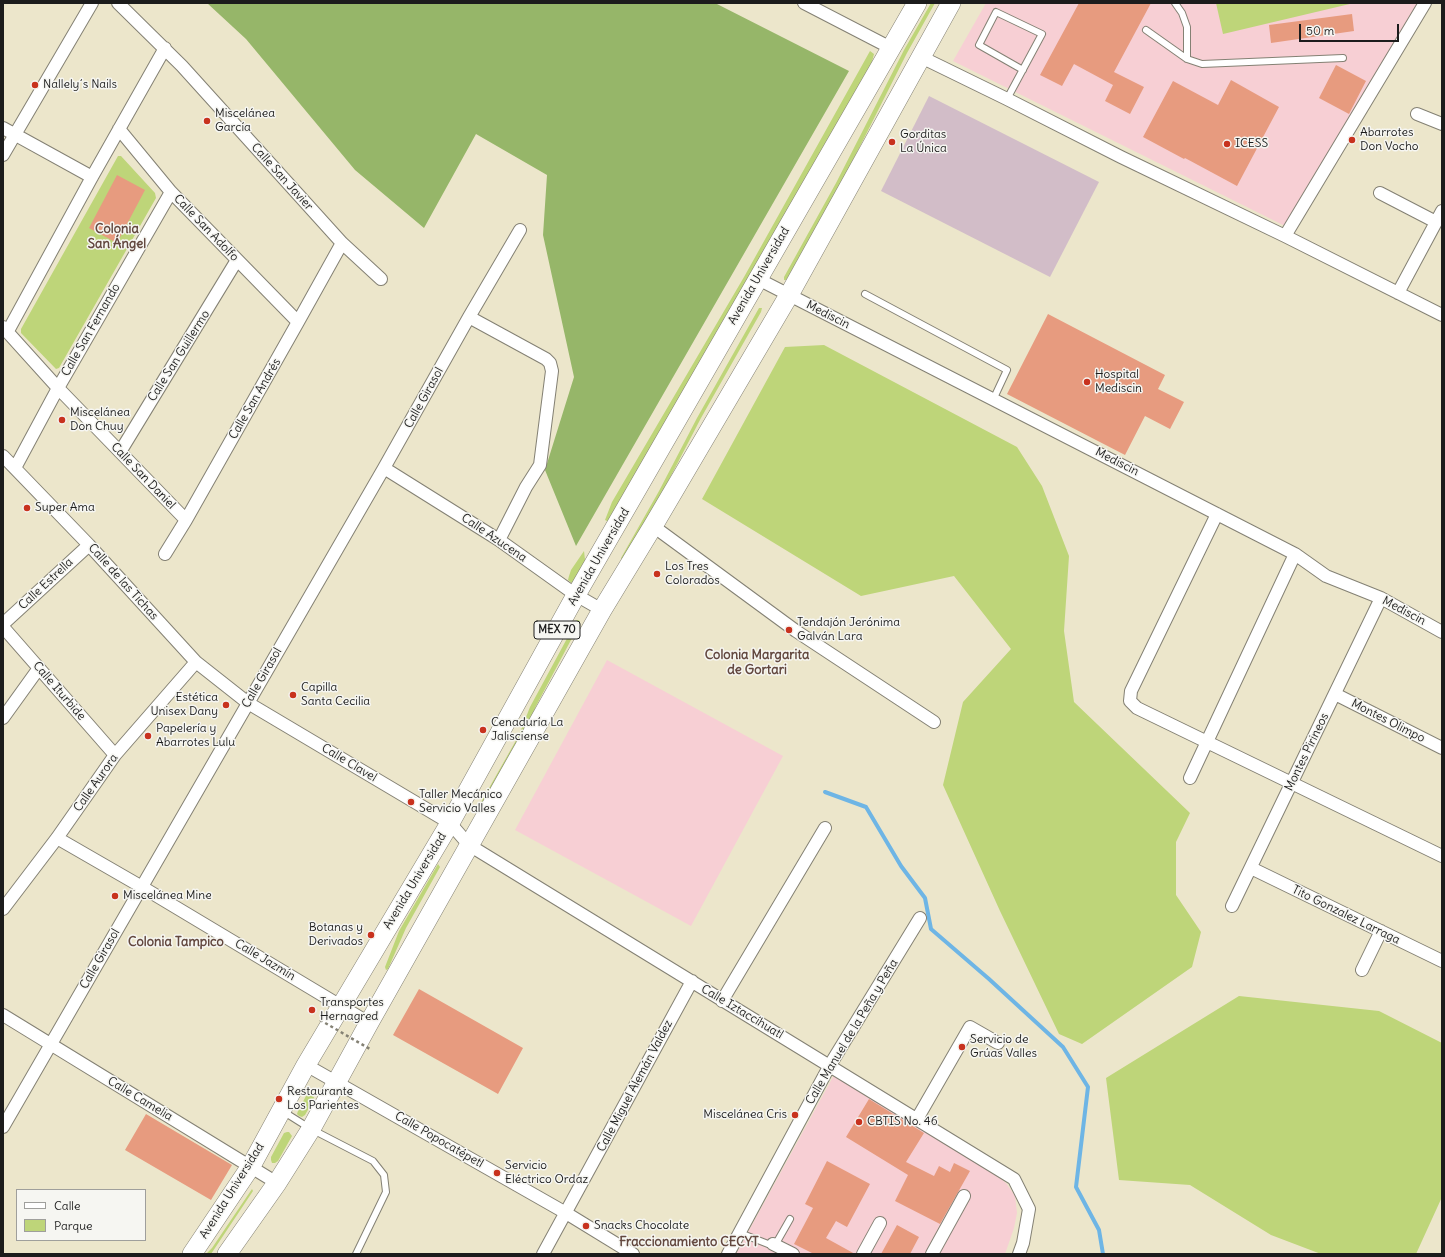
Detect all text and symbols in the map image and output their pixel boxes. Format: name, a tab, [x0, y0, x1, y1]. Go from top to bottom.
scale bar	[1301, 16, 1401, 42]
text: 50 m	[1306, 23, 1334, 38]
place label: Nallely´s Nails	[43, 78, 117, 92]
marker: Nallely´s Nails	[30, 80, 40, 90]
place label: Miscelánea García	[215, 107, 275, 135]
marker: Miscelánea García	[202, 116, 212, 126]
place label: Abarrotes Don Vocho	[1360, 126, 1419, 154]
place label: Gorditas La Única	[900, 128, 947, 156]
marker: Abarrotes Don Vocho	[1347, 135, 1357, 145]
marker: Gorditas La Única	[887, 137, 897, 147]
place label: ICESS	[1235, 137, 1268, 151]
marker: ICESS	[1222, 139, 1232, 149]
street label: Calle San Javier	[248, 140, 316, 214]
street label: Calle San Adolfo	[170, 192, 242, 264]
district label: Colonia San Ángel	[88, 221, 146, 252]
street label: Avenida Universidad	[725, 225, 793, 327]
street label: Calle San Fernando	[59, 281, 123, 379]
street label: Mediscin	[804, 298, 852, 332]
street label: Calle San Guillermo	[145, 308, 213, 404]
street label: Calle San Andrés	[226, 356, 284, 442]
street label: Calle Girasol	[401, 365, 447, 431]
place label: Hospital Mediscin	[1095, 368, 1142, 396]
marker: Hospital Mediscin	[1082, 377, 1092, 387]
place label: Miscelánea Don Chuy	[70, 406, 130, 434]
marker: Miscelánea Don Chuy	[57, 415, 67, 425]
street label: Calle San Daniel	[108, 440, 178, 512]
street label: Mediscin	[1093, 445, 1141, 479]
place label: Super Ama	[35, 501, 95, 515]
marker: Super Ama	[22, 503, 32, 513]
street label: Avenida Universidad	[565, 506, 633, 608]
street label: Calle Azucena	[459, 511, 529, 565]
street label: Calle de las Tichas	[85, 541, 161, 623]
street label: Calle Estrella	[16, 555, 76, 613]
place label: Los Tres Colorados	[665, 560, 720, 588]
marker: Los Tres Colorados	[652, 569, 662, 579]
street label: Mediscin	[1380, 594, 1428, 628]
place label: Tendajón Jerónima Galván Lara	[797, 616, 900, 644]
road number: MEX 70	[534, 621, 580, 639]
marker: Tendajón Jerónima Galván Lara	[784, 625, 794, 635]
street label: Calle Girasol	[239, 645, 285, 711]
district label: Colonia Margarita de Gortari	[705, 647, 809, 678]
street label: Calle Iturbide	[30, 659, 88, 723]
place label: Capilla Santa Cecilia	[301, 681, 370, 709]
marker: Capilla Santa Cecilia	[288, 690, 298, 700]
place label: Estética Unisex Dany	[151, 691, 218, 719]
street label: Montes Olimpo	[1349, 696, 1427, 746]
marker: Estética Unisex Dany	[221, 700, 231, 710]
street label: Montes Pirineos	[1282, 711, 1332, 793]
place label: Cenaduría La Jalisciense	[491, 716, 563, 744]
place label: Papelería y Abarrotes Lulu	[156, 722, 235, 750]
marker: Cenaduría La Jalisciense	[478, 725, 488, 735]
marker: Papelería y Abarrotes Lulu	[143, 731, 153, 741]
street label: Calle Clavel	[319, 741, 379, 785]
street label: Calle Aurora	[71, 751, 121, 815]
place label: Taller Mecánico Servicio Valles	[419, 788, 502, 816]
marker: Taller Mecánico Servicio Valles	[406, 797, 416, 807]
street label: Avenida Universidad	[380, 830, 450, 932]
street label: Tito Gonzalez Larraga	[1290, 883, 1402, 947]
place label: Miscelánea Mine	[123, 889, 212, 903]
marker: Miscelánea Mine	[110, 891, 120, 901]
place label: Botanas y Derivados	[309, 921, 363, 949]
street label: Calle Girasol	[77, 926, 123, 992]
marker: Botanas y Derivados	[366, 930, 376, 940]
district label: Colonia Tampico	[128, 934, 224, 950]
street label: Calle Jazmín	[232, 936, 298, 984]
street label: Calle Manuel de la Peña y Peña	[803, 957, 901, 1107]
street label: Calle Iztaccíhuatl	[698, 982, 786, 1042]
place label: Transportes Hernagred	[320, 996, 384, 1024]
marker: Transportes Hernagred	[307, 1005, 317, 1015]
street label: Calle Miguel Alemán Valdez	[594, 1018, 676, 1154]
place label: Servicio de Grúas Valles	[970, 1033, 1037, 1061]
marker: Servicio de Grúas Valles	[957, 1042, 967, 1052]
street label: Calle Camelia	[105, 1074, 175, 1124]
place label: Restaurante Los Parientes	[287, 1085, 359, 1113]
marker: Restaurante Los Parientes	[274, 1094, 284, 1104]
place label: Miscelánea Cris	[703, 1108, 787, 1122]
street label: Calle Popocatépetl	[392, 1109, 486, 1171]
marker: Miscelánea Cris	[790, 1110, 800, 1120]
place label: CBTIS No. 46	[867, 1115, 938, 1129]
marker: CBTIS No. 46	[854, 1117, 864, 1127]
street label: Avenida Universidad	[197, 1140, 267, 1242]
place label: Servicio Eléctrico Ordaz	[505, 1159, 588, 1187]
marker: Servicio Eléctrico Ordaz	[492, 1168, 502, 1178]
legend	[16, 1189, 146, 1241]
text: Calle	[54, 1198, 81, 1213]
text: Parque	[54, 1218, 93, 1233]
place label: Snacks Chocolate	[594, 1219, 689, 1233]
marker: Snacks Chocolate	[581, 1221, 591, 1231]
district label: Fraccionamiento CECYT	[619, 1234, 759, 1250]

